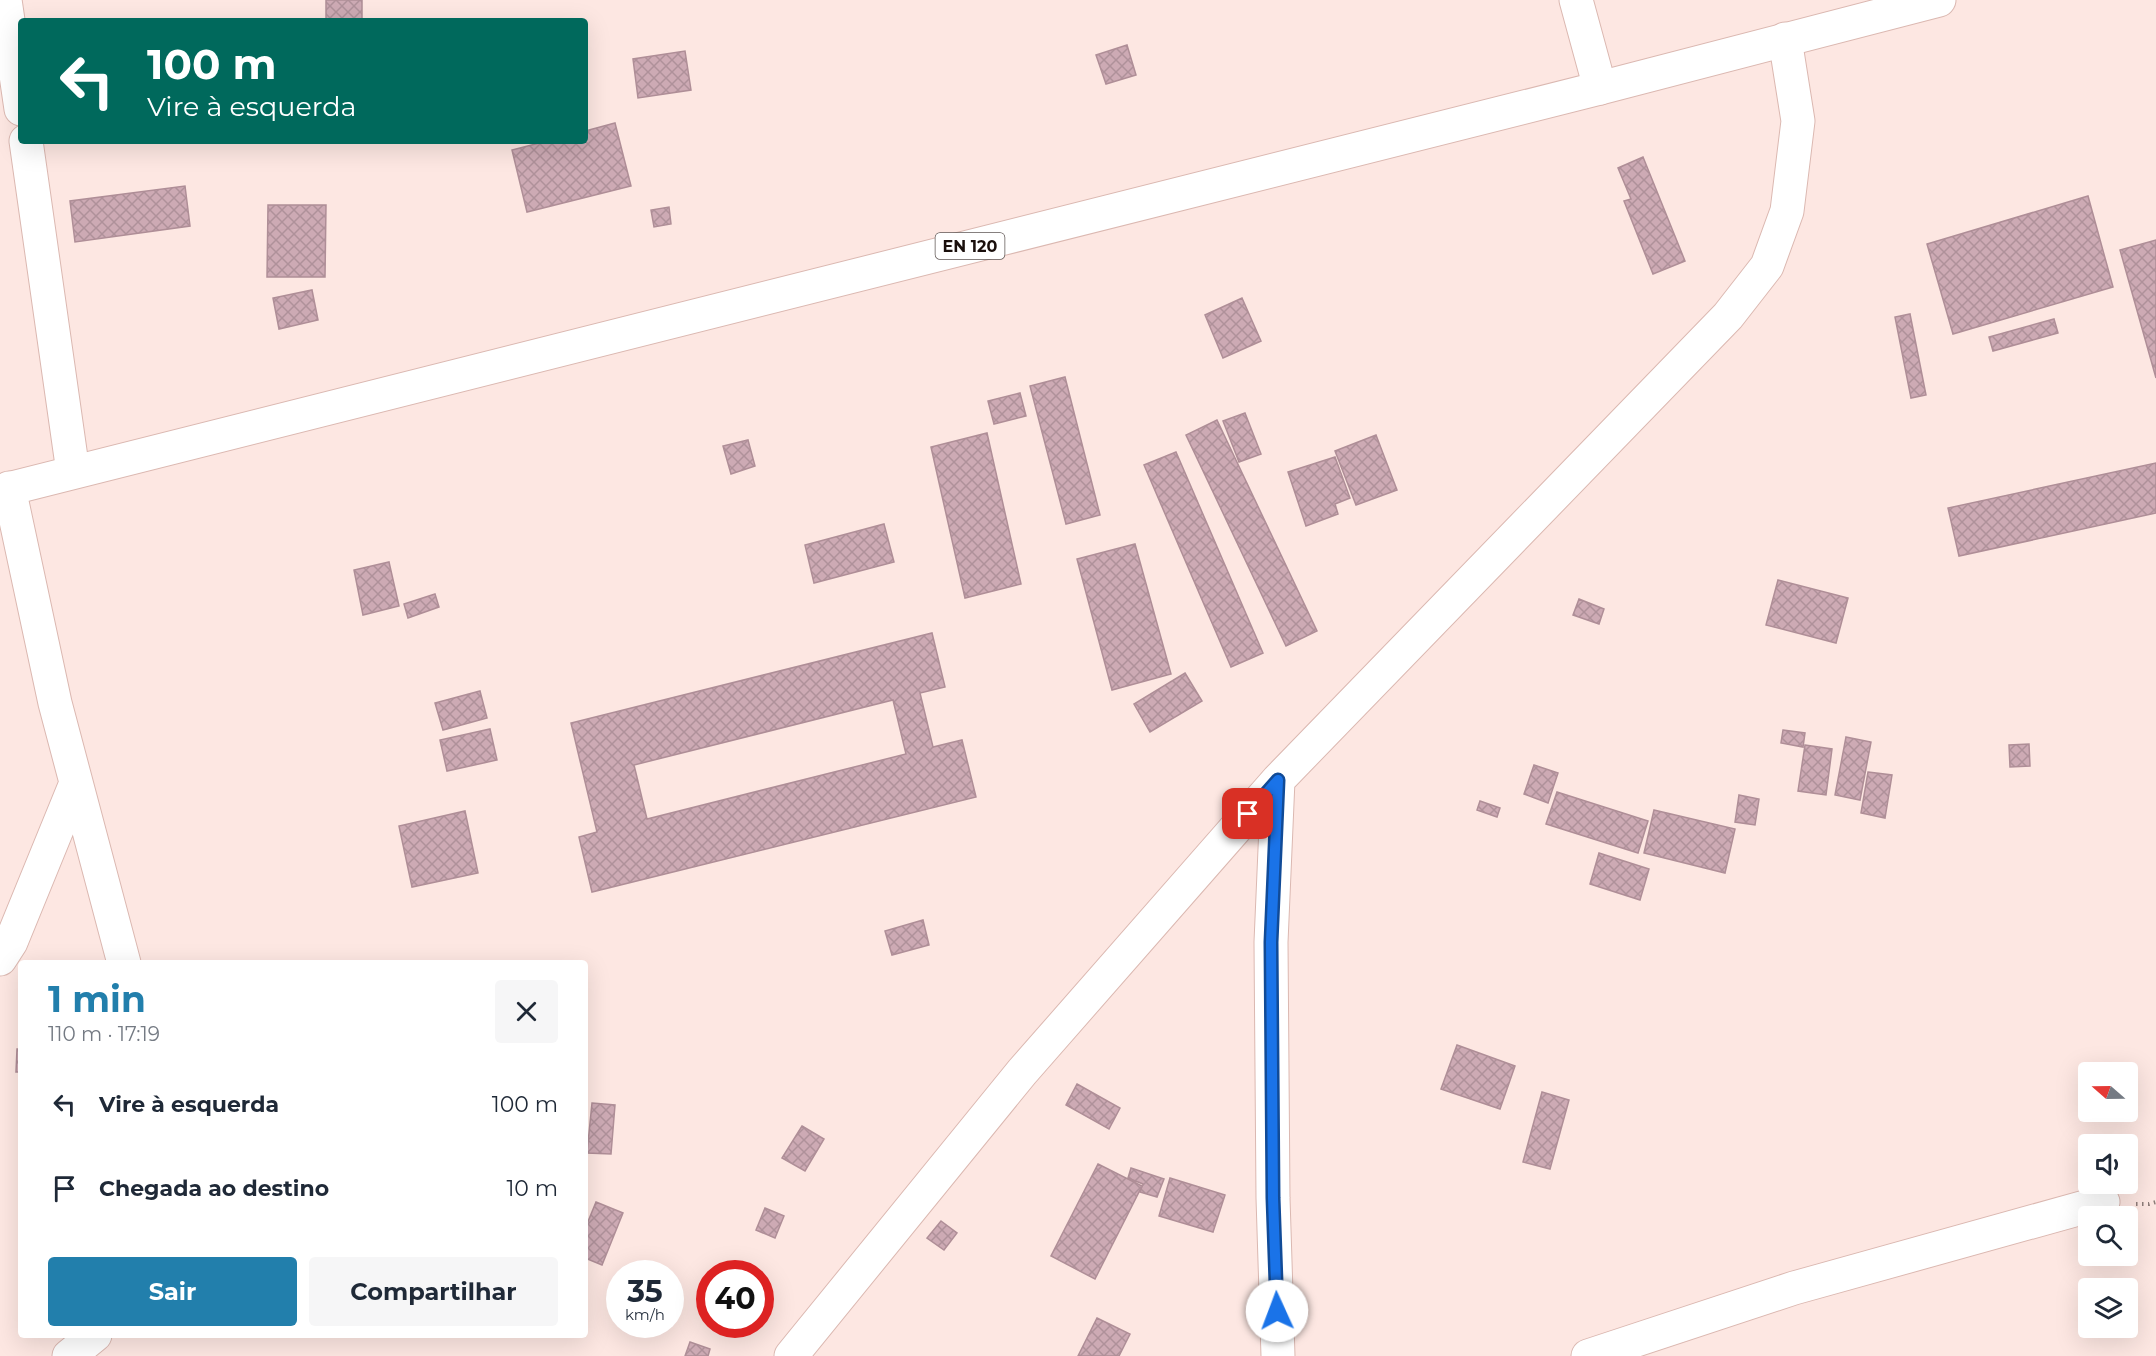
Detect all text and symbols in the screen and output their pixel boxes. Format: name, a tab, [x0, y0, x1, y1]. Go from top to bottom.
text: 100 m	[147, 38, 276, 90]
icon: left	[48, 42, 126, 120]
text: Vire à esquerda	[147, 90, 356, 123]
road number: EN 120	[936, 233, 1004, 259]
pin	[1222, 788, 1273, 839]
icon: arrive	[1231, 797, 1264, 830]
text: 1 min	[48, 977, 146, 1021]
button: close	[495, 980, 558, 1043]
text: 110 m · 17:19	[48, 1022, 160, 1046]
north arrow	[2078, 1062, 2138, 1122]
map controls	[2078, 1062, 2138, 1338]
icon: left	[48, 1088, 81, 1121]
text: Vire à esquerda	[99, 1091, 279, 1118]
text: 100 m	[492, 1091, 558, 1118]
button: sound	[2078, 1134, 2138, 1194]
icon: arrive	[48, 1172, 81, 1205]
text: Chegada ao destino	[99, 1175, 329, 1202]
text: 10 m	[506, 1175, 558, 1202]
button: search	[2078, 1206, 2138, 1266]
button: Sair	[48, 1257, 297, 1326]
button: Compartilhar	[309, 1257, 558, 1326]
speed limit sign: 40	[696, 1260, 774, 1338]
text: 35	[627, 1273, 663, 1310]
button: layers	[2078, 1278, 2138, 1338]
position arrow	[1245, 1279, 1309, 1343]
text: km/h	[625, 1305, 665, 1324]

